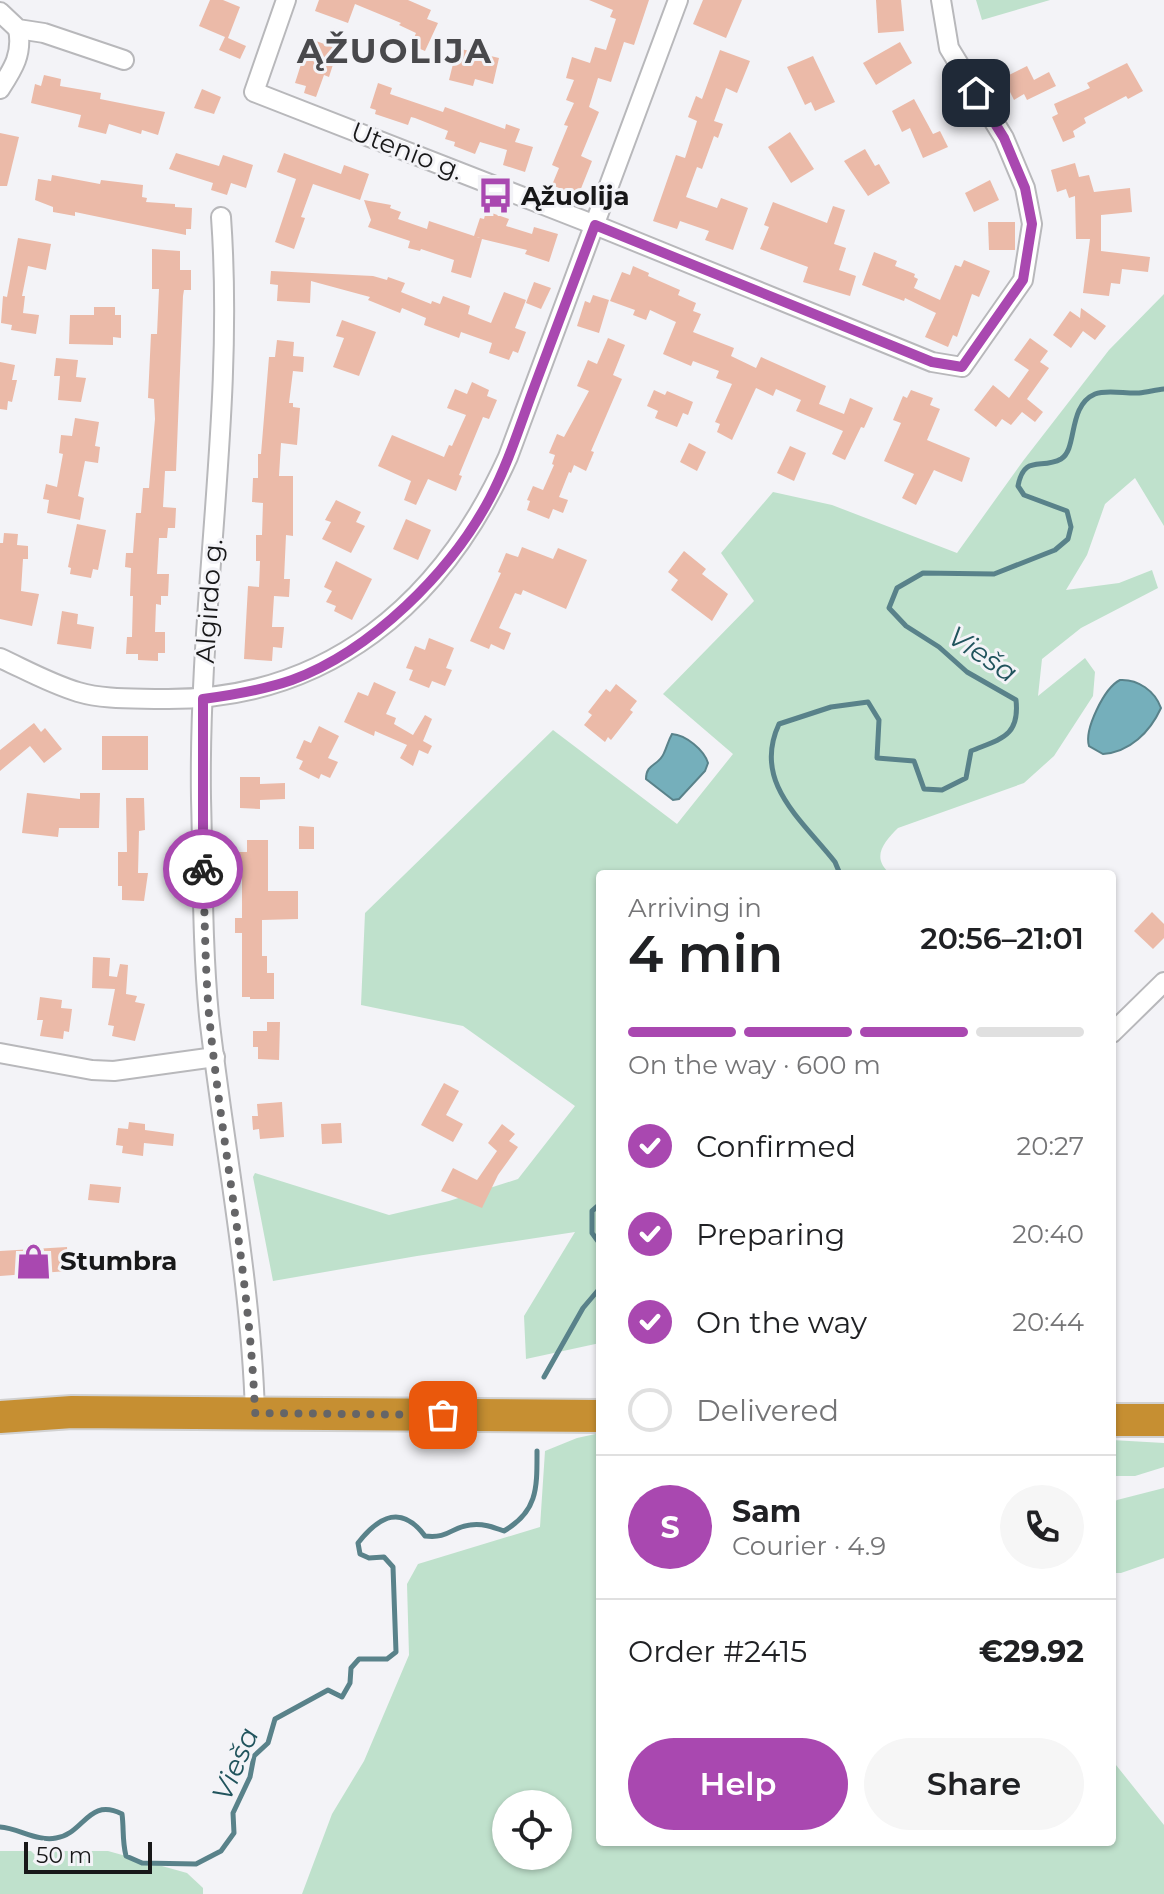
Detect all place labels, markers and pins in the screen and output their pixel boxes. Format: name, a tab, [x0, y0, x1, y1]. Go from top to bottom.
pin	[942, 59, 1010, 127]
bus stop icon: Ąžuolija	[476, 177, 514, 215]
place label: Ąžuolija	[520, 180, 630, 212]
shop icon: Stumbra	[15, 1242, 53, 1280]
place label: Stumbra	[60, 1245, 177, 1277]
pin	[409, 1381, 477, 1449]

